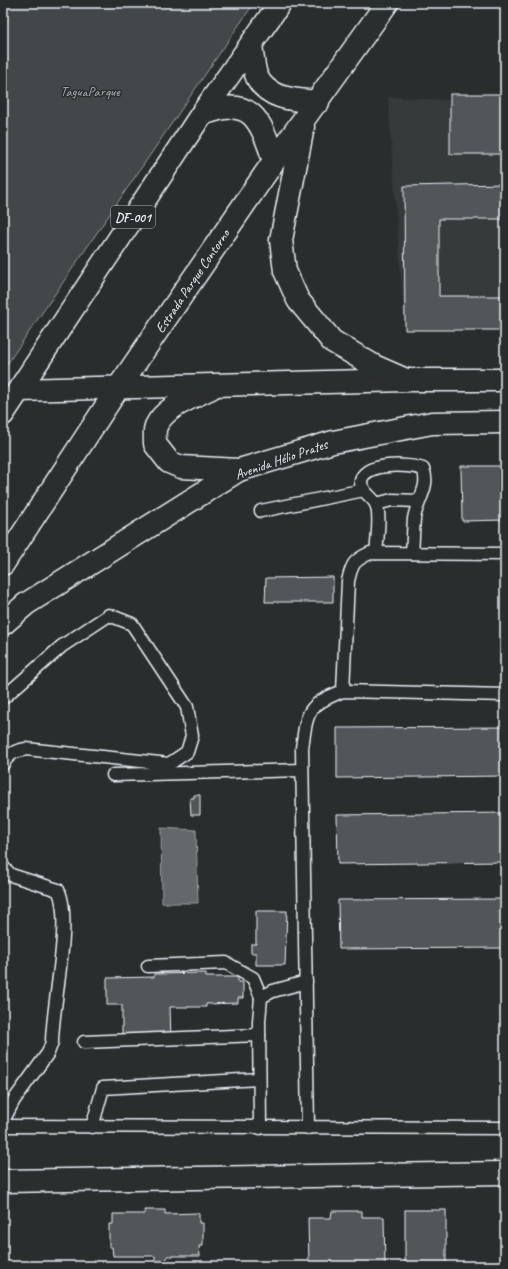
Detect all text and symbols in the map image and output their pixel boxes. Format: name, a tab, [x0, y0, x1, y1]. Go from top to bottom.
park label: TaguaParque	[60, 83, 121, 100]
road number: DF-001	[111, 206, 155, 228]
street label: Estrada Parque Contorno	[151, 225, 235, 336]
street label: Avenida Hélio Prates	[233, 435, 331, 483]

